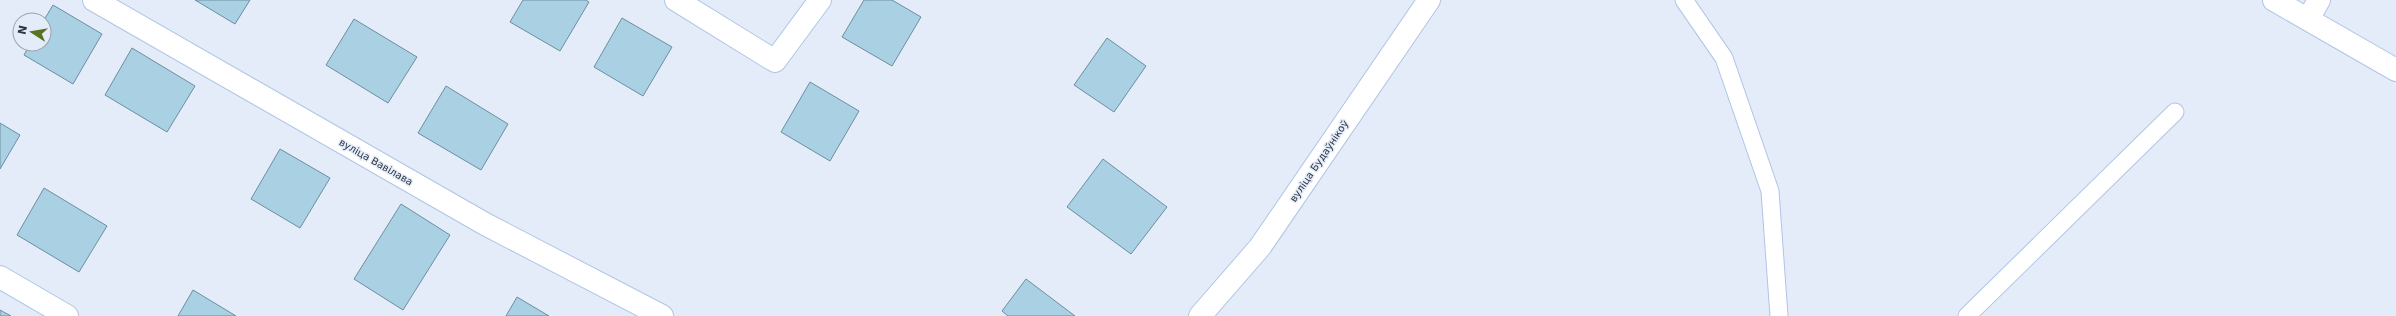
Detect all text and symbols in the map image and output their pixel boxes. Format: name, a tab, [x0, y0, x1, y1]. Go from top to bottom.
north arrow	[12, 12, 52, 52]
text: N	[15, 24, 30, 36]
street label: вуліца Будаўнікоў	[1288, 118, 1351, 204]
street label: вуліца Вавілава	[337, 136, 415, 188]

